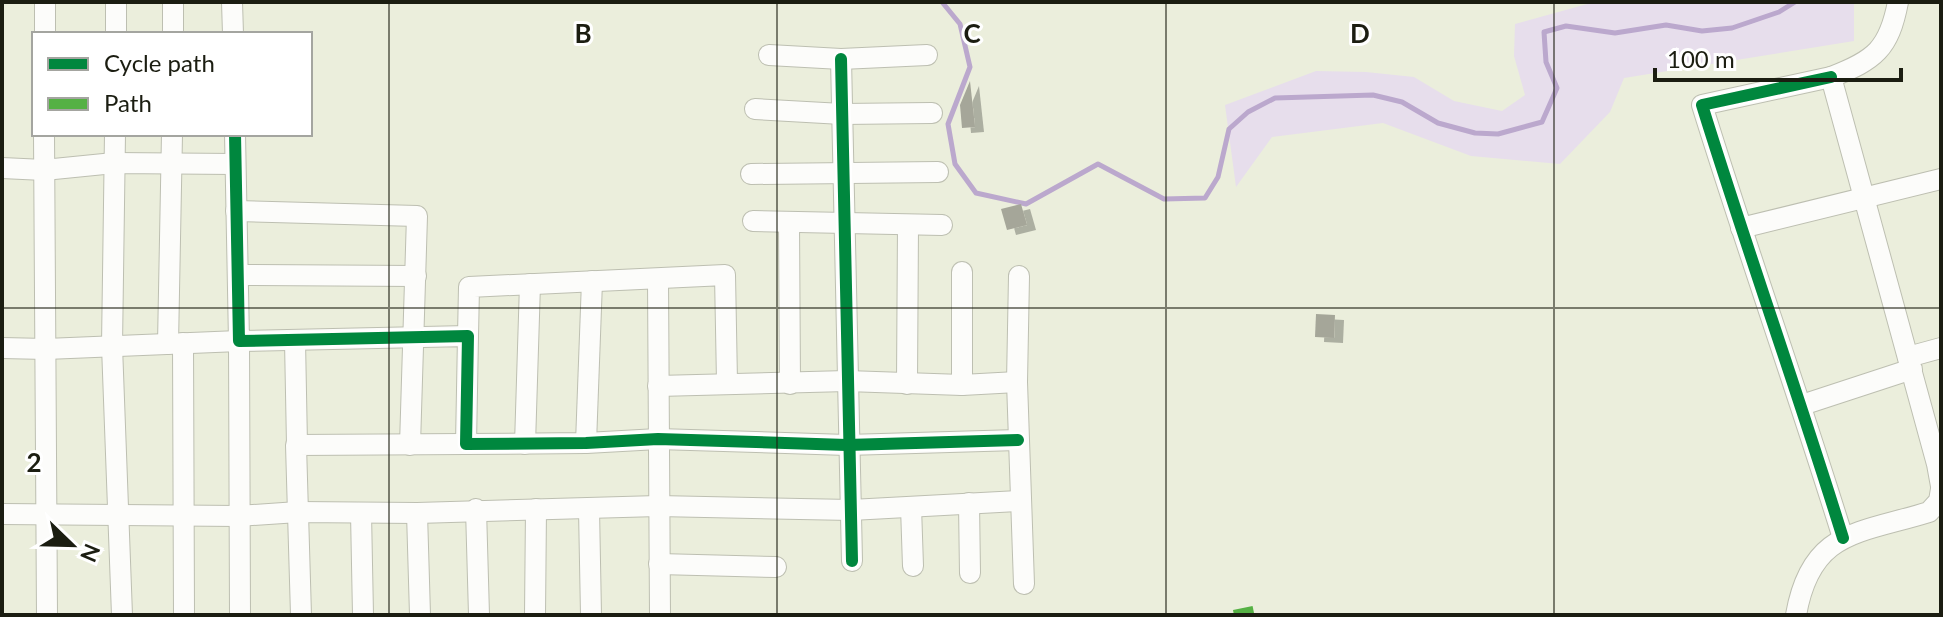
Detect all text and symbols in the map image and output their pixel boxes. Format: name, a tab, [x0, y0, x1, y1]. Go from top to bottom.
text: B	[574, 17, 592, 49]
text: C	[963, 17, 981, 49]
text: D	[1350, 17, 1370, 49]
legend	[32, 32, 312, 136]
scale bar	[1655, 32, 1901, 82]
text: 100 m	[1667, 44, 1735, 73]
text: Cycle path	[104, 48, 215, 77]
text: Path	[104, 88, 152, 117]
text: 2	[26, 446, 42, 478]
north arrow	[32, 505, 112, 585]
text: N	[75, 540, 107, 566]

